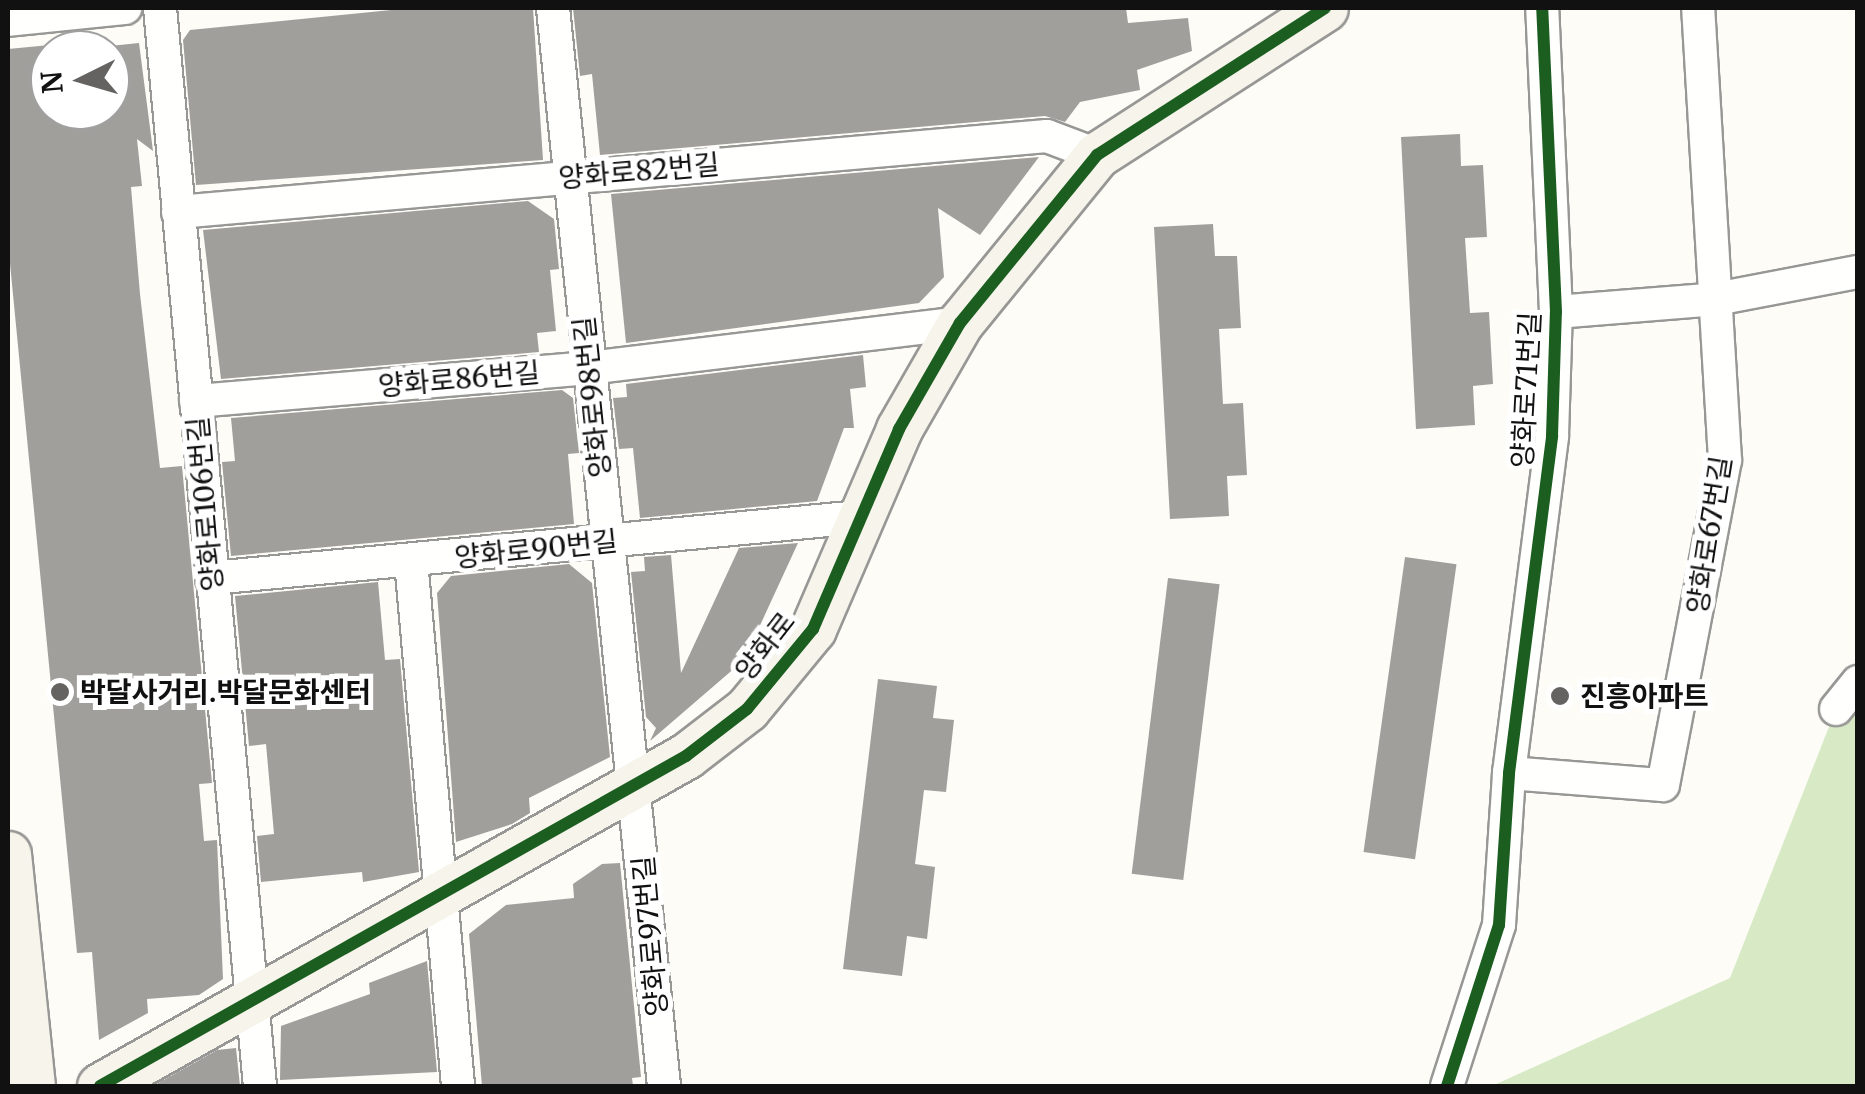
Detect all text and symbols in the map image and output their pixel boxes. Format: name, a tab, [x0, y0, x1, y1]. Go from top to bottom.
north arrow	[30, 30, 130, 130]
text: N	[33, 70, 71, 95]
street label: 양화로82번길	[557, 147, 721, 195]
street label: 양화로71번길	[1505, 311, 1547, 469]
street label: 양화로98번길	[567, 315, 617, 479]
street label: 양화로86번길	[377, 355, 541, 403]
street label: 양화로106번길	[181, 415, 229, 593]
street label: 양화로67번길	[1680, 454, 1738, 616]
street label: 양화로90번길	[453, 524, 619, 574]
street label: 양화로	[728, 605, 802, 687]
place label: 박달사거리.박달문화센터	[80, 675, 371, 709]
place label: 진흥아파트	[1580, 679, 1709, 713]
marker: 박달사거리.박달문화센터	[49, 681, 71, 703]
marker: 진흥아파트	[1549, 685, 1571, 707]
street label: 양화로97번길	[626, 854, 674, 1018]

